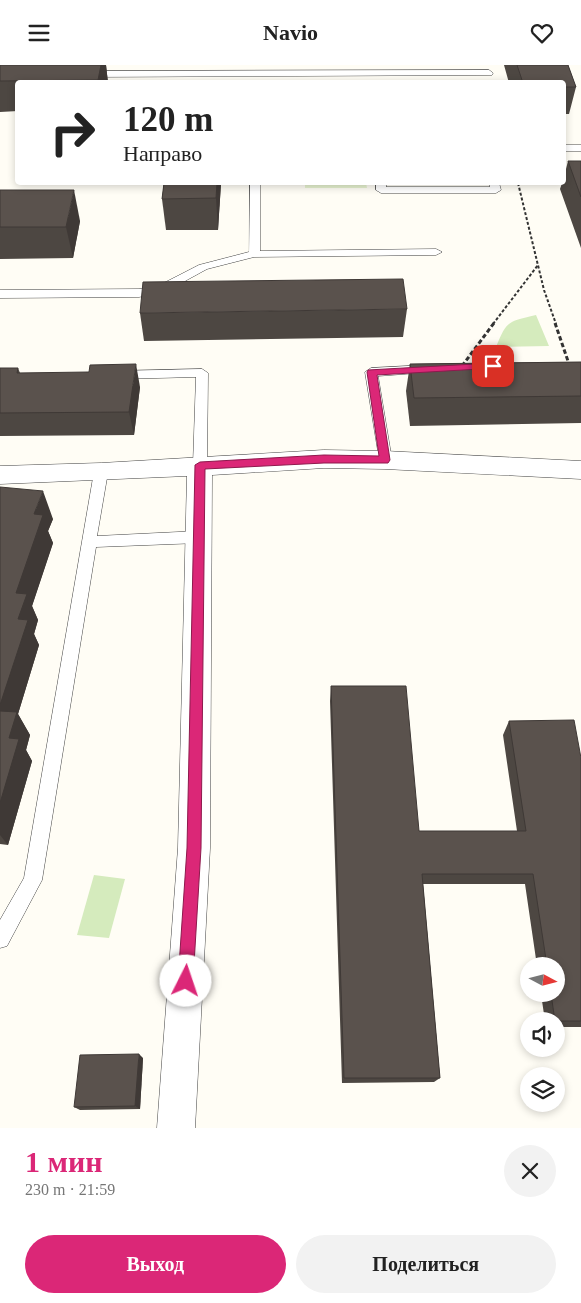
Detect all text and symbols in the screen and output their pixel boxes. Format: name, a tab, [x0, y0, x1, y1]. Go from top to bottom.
icon: menu	[25, 19, 53, 47]
icon: heart	[528, 19, 556, 47]
text: Navio	[263, 20, 318, 45]
icon: right	[40, 100, 105, 165]
text: 120 m	[123, 100, 213, 139]
text: Направо	[123, 141, 202, 166]
pin	[472, 345, 514, 387]
icon: arrive	[479, 352, 507, 380]
position arrow	[159, 954, 211, 1006]
north arrow	[520, 957, 565, 1003]
map controls	[520, 957, 565, 1112]
button: sound	[520, 1012, 565, 1057]
button: layers	[520, 1067, 565, 1112]
text: 1 мин	[25, 1145, 103, 1178]
button: close	[504, 1145, 556, 1197]
text: 230 m · 21:59	[25, 1181, 115, 1198]
button: Выход	[25, 1235, 286, 1293]
button: Поделиться	[296, 1235, 556, 1293]

